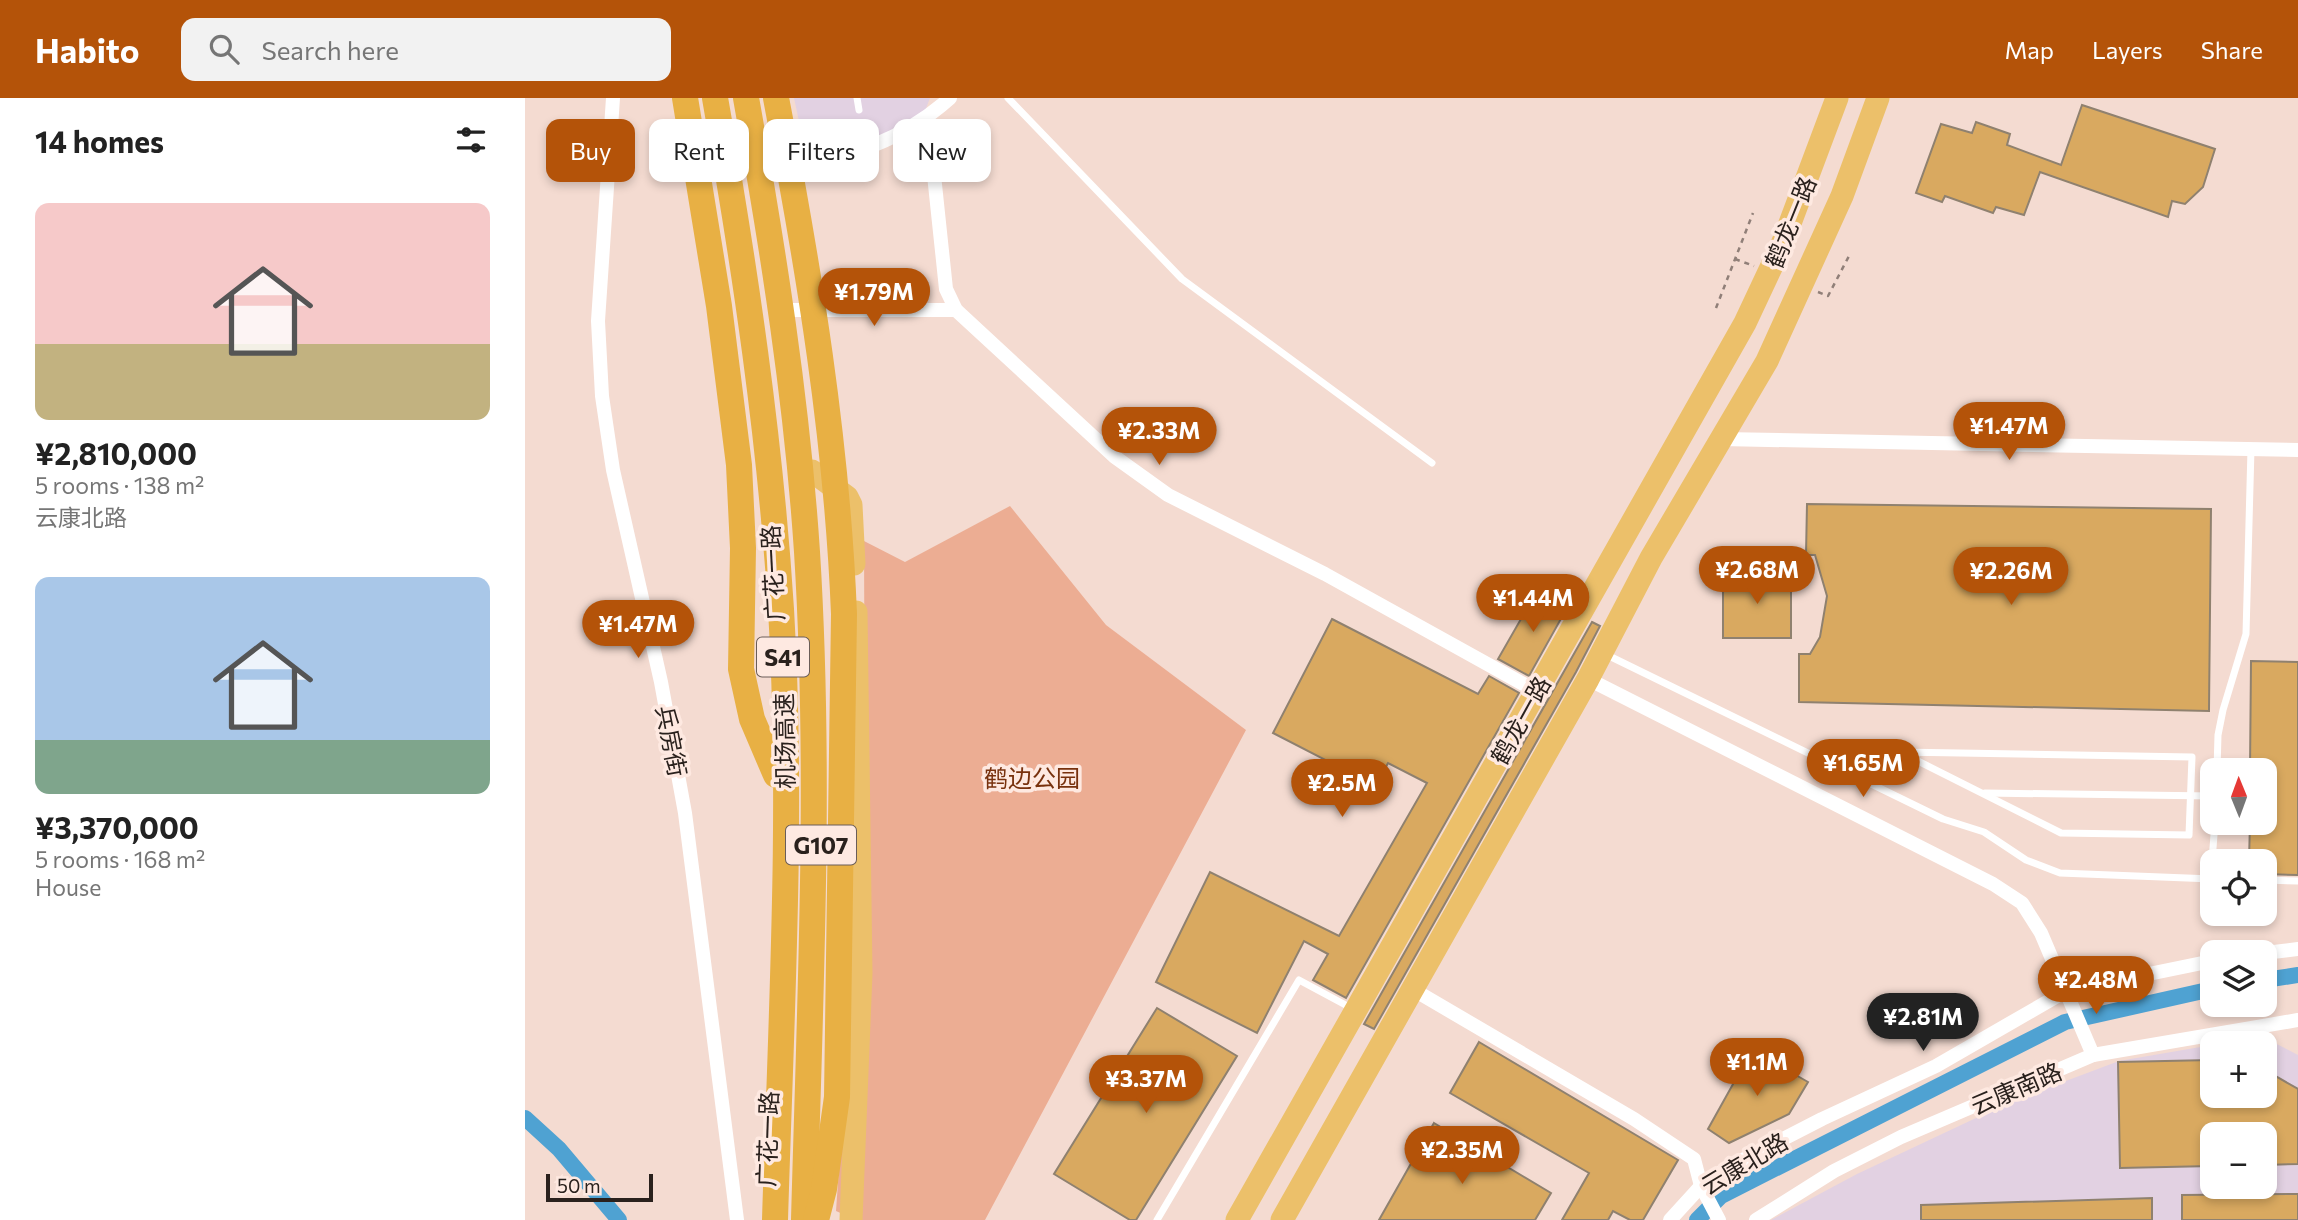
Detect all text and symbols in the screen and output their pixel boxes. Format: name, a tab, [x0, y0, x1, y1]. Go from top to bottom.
search box	[181, 18, 671, 81]
text: Habito	[35, 29, 139, 70]
icon: search	[205, 30, 243, 68]
text: Search here	[261, 34, 399, 65]
text: Map	[2005, 35, 2054, 64]
text: Layers	[2092, 35, 2163, 64]
text: Share	[2201, 35, 2263, 64]
chip: Buy	[546, 119, 635, 182]
chip: Rent	[649, 119, 749, 182]
chip: Filters	[763, 119, 879, 182]
chip: New	[893, 119, 991, 182]
icon: filters	[452, 121, 490, 159]
text: 14 homes	[35, 122, 164, 159]
street label: 鹤龙一路	[1759, 172, 1821, 272]
icon: home	[200, 248, 326, 374]
pin: ¥1.79M	[817, 268, 931, 328]
text: ¥1.79M	[834, 277, 914, 305]
pin: ¥1.47M	[1952, 402, 2066, 462]
pin: ¥2.33M	[1102, 408, 1216, 467]
text: ¥1.47M	[1969, 411, 2049, 439]
text: ¥2.33M	[1118, 416, 1200, 444]
text: ¥2,810,000	[35, 434, 197, 471]
text: 5 rooms · 138 m²	[35, 471, 204, 499]
text: 云康北路	[35, 503, 127, 531]
street label: 广花一路	[755, 524, 789, 622]
pin: ¥2.68M	[1700, 546, 1814, 606]
pin: ¥2.26M	[1954, 547, 2068, 607]
text: ¥2.68M	[1715, 555, 1799, 583]
text: ¥2.26M	[1969, 556, 2053, 584]
pin: ¥1.44M	[1476, 574, 1590, 634]
text: ¥1.44M	[1492, 583, 1574, 611]
pin: ¥1.47M	[581, 601, 695, 660]
text: ¥1.47M	[598, 609, 678, 637]
icon: home	[200, 622, 326, 748]
road number: S41	[757, 638, 809, 677]
street label: 鹤龙一路	[1484, 671, 1556, 769]
street label: 机场高速	[769, 693, 799, 789]
street label: 兵房街	[651, 703, 693, 779]
pin: ¥1.65M	[1806, 740, 1920, 799]
text: ¥1.65M	[1823, 748, 1903, 776]
north arrow	[2200, 758, 2277, 835]
map controls	[2200, 758, 2277, 1199]
pin: ¥2.5M	[1293, 760, 1391, 819]
park label: 鹤边公园	[984, 763, 1080, 792]
text: ¥2.5M	[1307, 768, 1377, 796]
text: ¥3,370,000	[35, 808, 199, 845]
road number: G107	[786, 825, 856, 864]
text: 5 rooms · 168 m²	[35, 845, 205, 873]
button: locate	[2200, 849, 2277, 926]
text: House	[35, 873, 101, 901]
button: layers	[2200, 940, 2277, 1017]
pin: ¥2.48M	[2039, 956, 2153, 1016]
text: ¥2.48M	[2054, 965, 2138, 993]
pin: ¥2.81M	[1866, 993, 1980, 1053]
text: ¥2.81M	[1883, 1002, 1963, 1030]
button: +	[2200, 1031, 2277, 1108]
pin: ¥1.1M	[1708, 1038, 1806, 1098]
text: ¥1.1M	[1726, 1047, 1788, 1075]
pin: ¥3.37M	[1089, 1056, 1203, 1115]
street label: 云康南路	[1966, 1056, 2066, 1120]
text: ¥3.37M	[1105, 1064, 1187, 1092]
street label: 广花一路	[751, 1091, 783, 1187]
button: −	[2200, 1122, 2277, 1199]
pin: ¥2.35M	[1405, 1126, 1519, 1186]
street label: 云康北路	[1695, 1126, 1793, 1200]
text: ¥2.35M	[1421, 1135, 1503, 1163]
scale bar	[546, 1171, 653, 1203]
text: 50 m	[557, 1174, 601, 1197]

